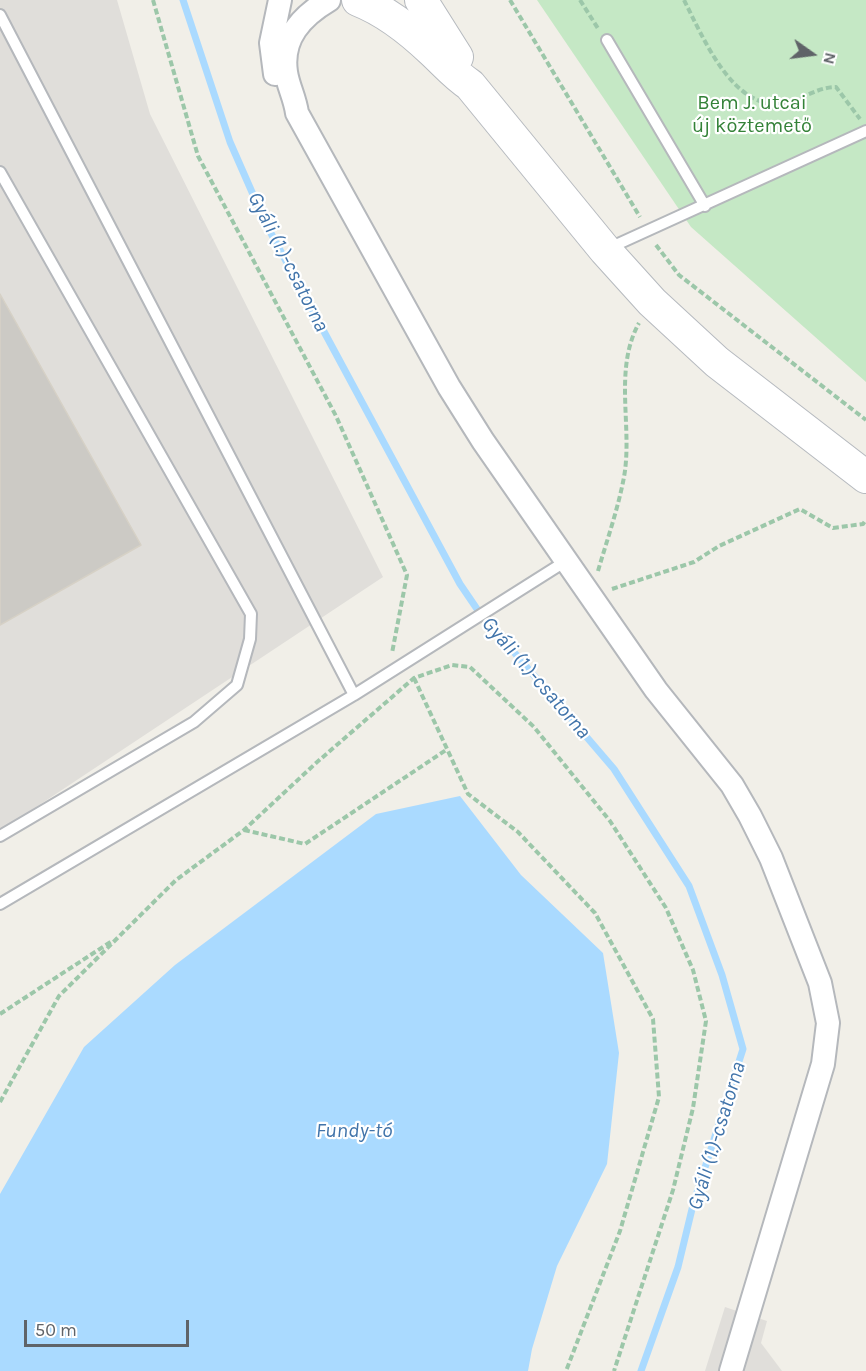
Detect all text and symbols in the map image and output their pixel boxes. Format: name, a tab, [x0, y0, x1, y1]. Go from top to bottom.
north arrow	[782, 24, 842, 84]
text: N	[819, 51, 841, 66]
park label: Bem J. utcai új köztemető	[692, 91, 812, 138]
water label: Gyáli (1.)-csatorna	[242, 188, 334, 336]
water label: Gyáli (1.)-csatorna	[476, 612, 596, 744]
water label: Gyáli (1.)-csatorna	[682, 1059, 752, 1213]
water label: Fundy-tó	[316, 1118, 392, 1144]
scale bar	[27, 1308, 192, 1346]
text: 50 m	[35, 1319, 77, 1341]

